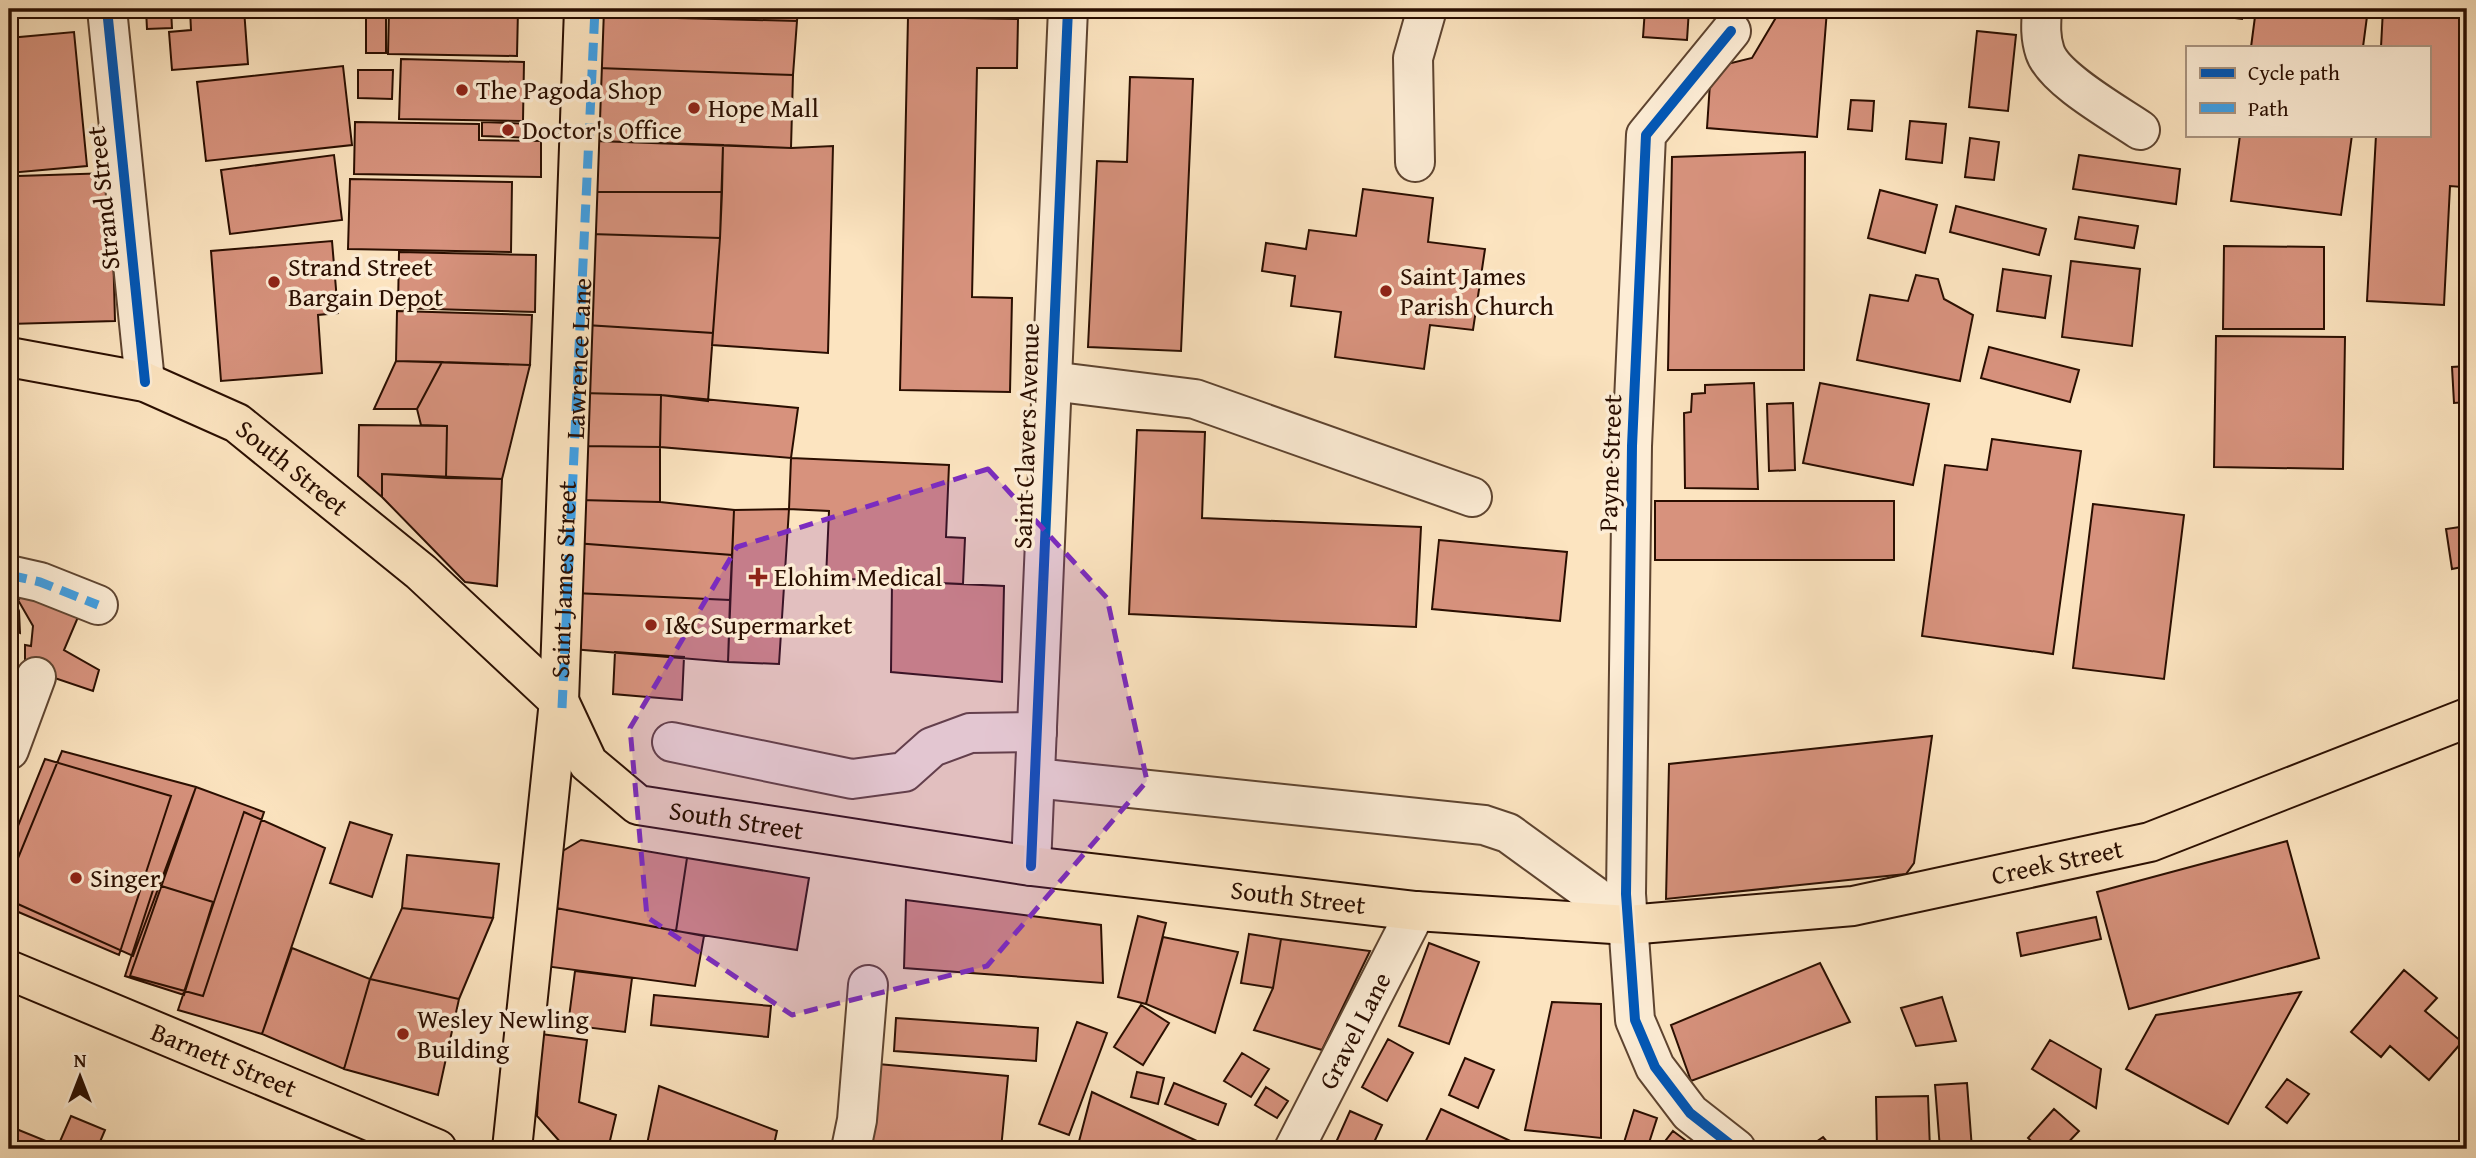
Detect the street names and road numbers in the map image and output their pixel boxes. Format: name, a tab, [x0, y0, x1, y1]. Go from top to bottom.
street label: Strand Street	[76, 124, 129, 272]
street label: Lawrence Lane	[555, 277, 601, 440]
street label: Saint Clavers Avenue	[1002, 322, 1049, 550]
street label: Payne Street	[1588, 394, 1631, 532]
street label: South Street	[228, 410, 357, 525]
street label: Saint James Street	[540, 480, 586, 679]
street label: South Street	[667, 790, 806, 849]
street label: Creek Street	[1988, 828, 2127, 895]
street label: South Street	[1229, 869, 1368, 924]
street label: Gravel Lane	[1308, 965, 1401, 1096]
street label: Barnett Street	[145, 1012, 303, 1107]

